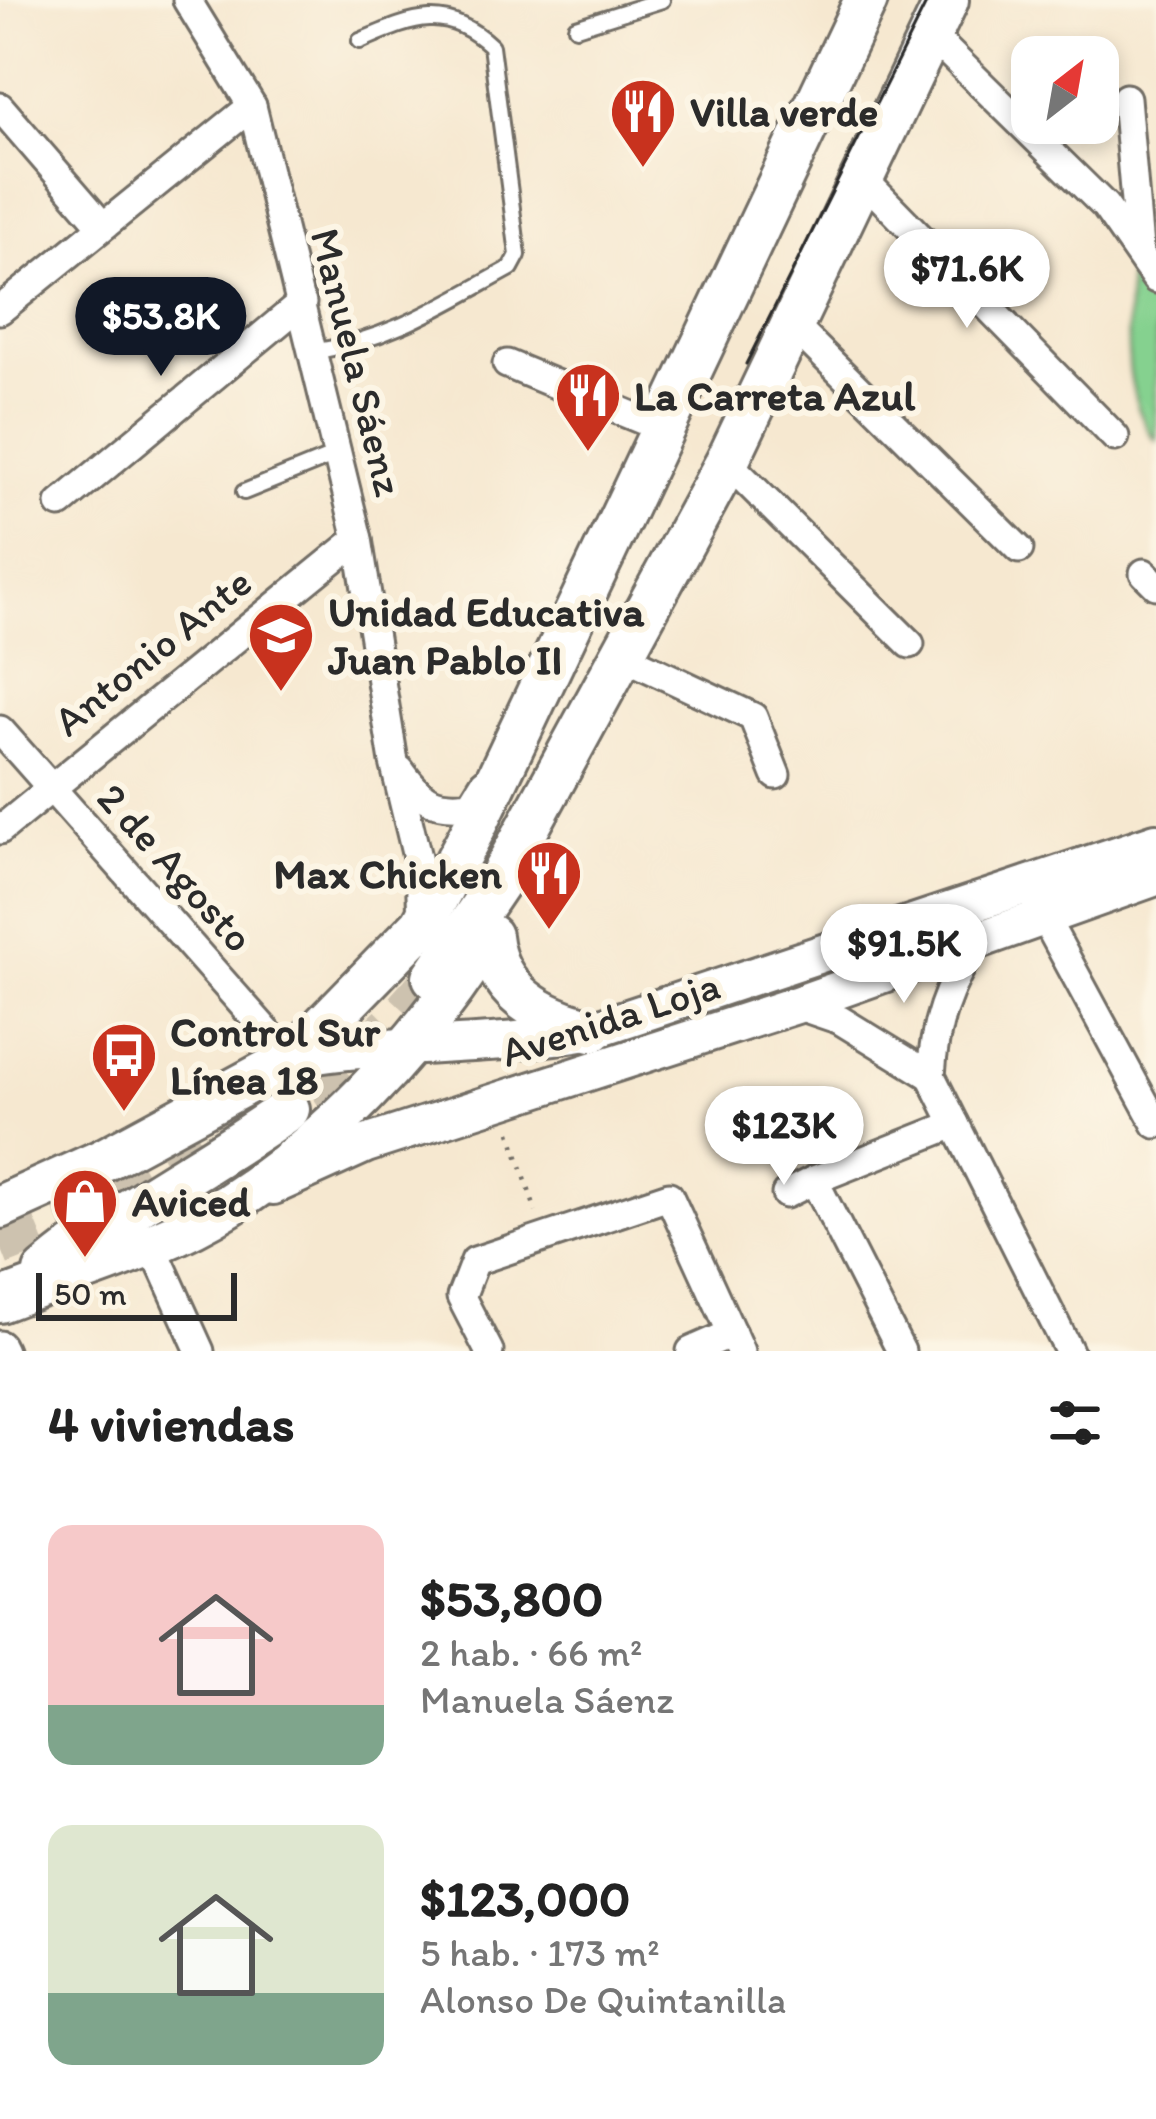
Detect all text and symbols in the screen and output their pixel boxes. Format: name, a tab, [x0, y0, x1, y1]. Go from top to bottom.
north arrow	[1011, 36, 1119, 144]
map controls	[1011, 36, 1119, 144]
restaurant icon: Villa verde	[608, 76, 678, 170]
place label: Villa verde	[690, 86, 878, 137]
street label: Manuela Sáenz	[300, 223, 415, 501]
pin: $71.6K	[869, 229, 1065, 331]
text: $71.6K	[911, 244, 1023, 291]
pin: $53.8K	[63, 277, 259, 379]
text: $53.8K	[102, 292, 220, 339]
restaurant icon: La Carreta Azul	[553, 360, 623, 454]
place label: La Carreta Azul	[634, 370, 915, 421]
street label: Antonio Ante	[43, 556, 261, 747]
place label: Unidad Educativa Juan Pablo II	[327, 586, 644, 685]
school or university icon: Unidad Educativa Juan Pablo II	[246, 600, 316, 694]
street label: 2 de Agosto	[87, 772, 265, 962]
restaurant icon: Max Chicken	[514, 838, 584, 932]
place label: Max Chicken	[274, 848, 503, 899]
pin: $91.5K	[806, 904, 1002, 1006]
text: $91.5K	[847, 919, 961, 966]
street label: Avenida Loja	[494, 959, 726, 1078]
place label: Control Sur Línea 18	[170, 1006, 381, 1105]
bus stop icon: Control Sur Línea 18	[89, 1020, 159, 1114]
pin: $123K	[700, 1086, 868, 1188]
text: $123K	[732, 1101, 836, 1148]
shop icon: Aviced	[50, 1166, 120, 1260]
place label: Aviced	[132, 1176, 251, 1227]
scale bar	[36, 1267, 237, 1320]
text: 50 m	[54, 1274, 127, 1313]
icon: filters	[1042, 1390, 1108, 1456]
text: 4 viviendas	[48, 1393, 294, 1454]
text: $53,800	[420, 1568, 603, 1629]
icon: home	[144, 1573, 288, 1717]
text: 2 hab. · 66 m²	[420, 1629, 642, 1676]
text: Manuela Sáenz	[420, 1676, 674, 1723]
text: $123,000	[420, 1868, 630, 1929]
icon: home	[144, 1873, 288, 2017]
text: 5 hab. · 173 m²	[420, 1929, 660, 1976]
text: Alonso De Quintanilla	[420, 1976, 786, 2023]

